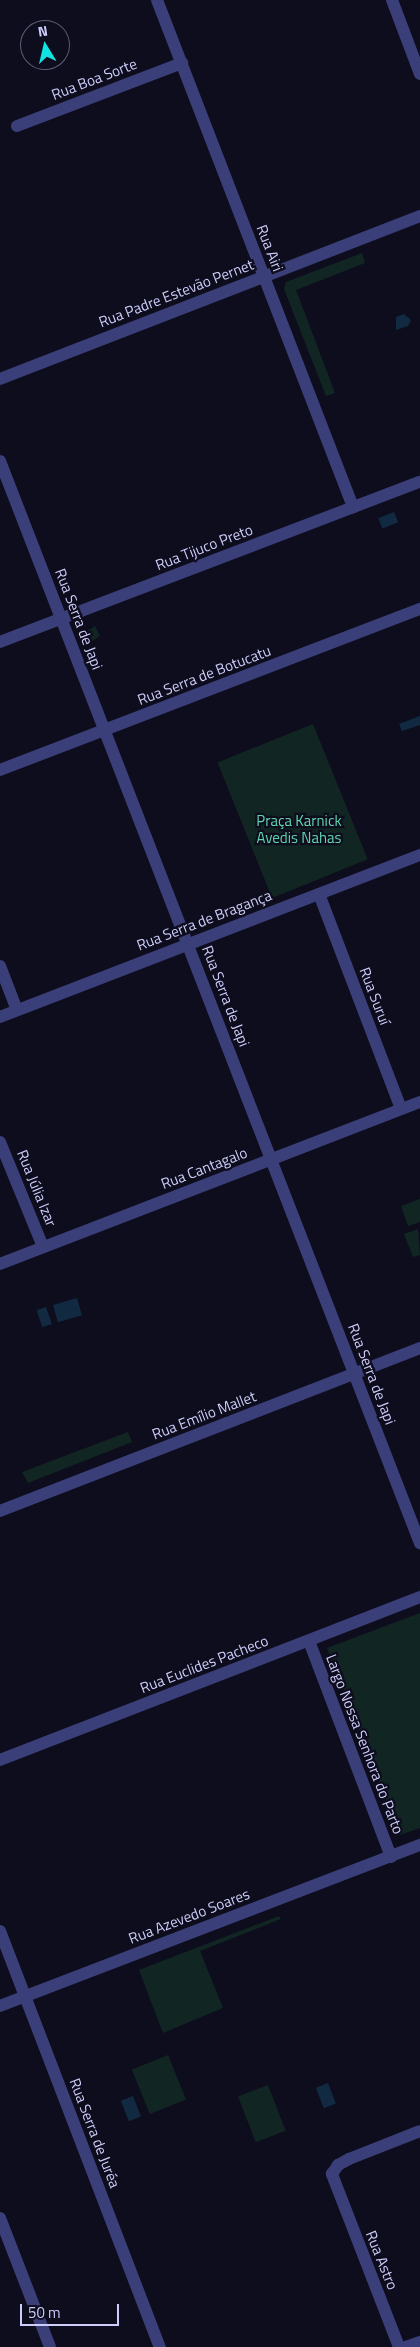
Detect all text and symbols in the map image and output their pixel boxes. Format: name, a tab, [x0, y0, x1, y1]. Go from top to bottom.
north arrow	[20, 20, 70, 70]
text: N	[36, 20, 49, 42]
street label: Rua Boa Sorte	[49, 54, 139, 104]
street label: Rua Airi	[253, 222, 287, 274]
street label: Rua Padre Estevão Pernet	[96, 255, 256, 331]
street label: Rua Tijuco Preto	[153, 520, 255, 574]
street label: Rua Serra de Japi	[51, 566, 107, 672]
street label: Rua Serra de Botucatu	[135, 641, 273, 709]
park label: Praça Karnick Avedis Nahas	[256, 811, 342, 846]
street label: Rua Serra de Bragança	[134, 886, 274, 954]
street label: Rua Serra de Japi	[198, 943, 254, 1049]
street label: Rua Suruí	[356, 965, 394, 1027]
street label: Rua Cantagalo	[158, 1143, 250, 1193]
street label: Rua Júlia Izar	[13, 1147, 61, 1229]
street label: Rua Serra de Japi	[344, 1321, 400, 1427]
street label: Rua Emílio Mallet	[149, 1387, 259, 1443]
street label: Rua Euclides Pacheco	[137, 1631, 271, 1697]
street label: Largo Nossa Senhora do Parto	[322, 1652, 408, 1836]
street label: Rua Azevedo Soares	[126, 1885, 252, 1947]
street label: Rua Serra de Juréa	[66, 2076, 124, 2190]
street label: Rua Astro	[362, 2228, 402, 2292]
scale bar	[22, 2294, 121, 2326]
text: 50 m	[28, 2301, 61, 2324]

